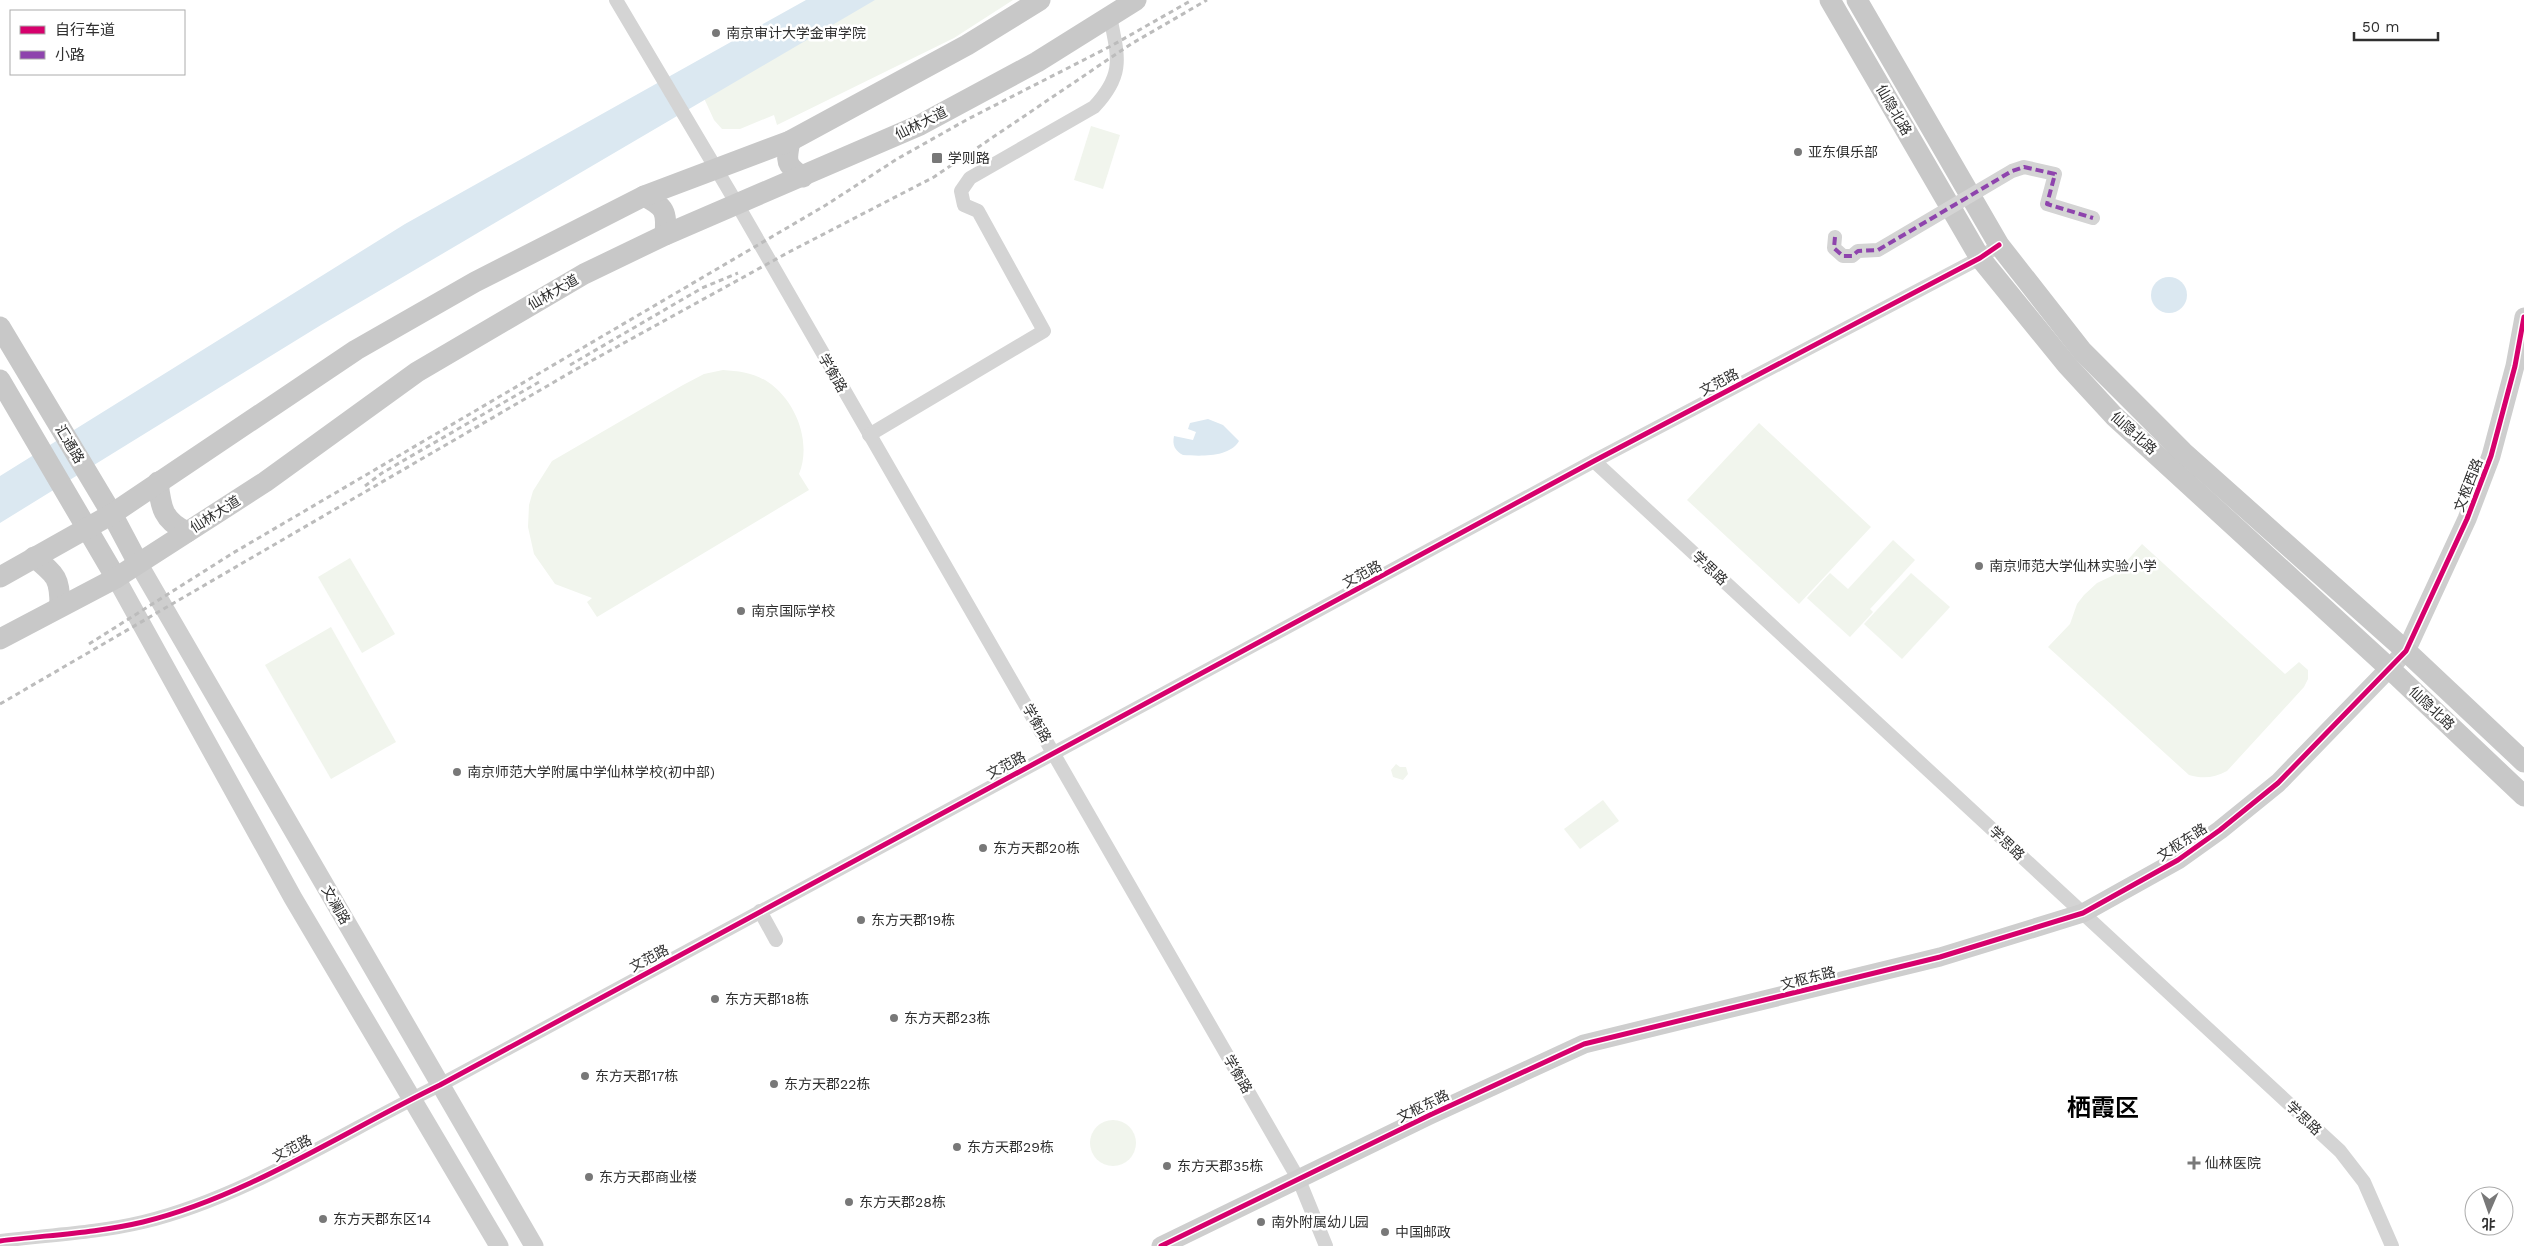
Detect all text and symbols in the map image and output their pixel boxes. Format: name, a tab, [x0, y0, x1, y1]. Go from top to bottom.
legend	[10, 10, 185, 75]
scale bar	[2354, 10, 2438, 42]
text: 50 m	[2362, 18, 2399, 36]
text: 自行车道	[55, 21, 115, 39]
place label: 南京审计大学金审学院	[726, 25, 866, 41]
marker: 南京审计大学金审学院	[710, 27, 722, 39]
text: 小路	[55, 46, 85, 64]
street label: 仙隐北路	[1873, 82, 1915, 138]
street label: 仙林大道	[892, 104, 950, 142]
place label: 亚东俱乐部	[1808, 144, 1878, 160]
marker: 亚东俱乐部	[1792, 146, 1804, 158]
place label: 学则路	[948, 150, 990, 166]
marker: 学则路	[930, 151, 944, 165]
street label: 仙林大道	[525, 271, 581, 313]
street label: 学衡路	[816, 351, 850, 395]
street label: 文范路	[1697, 365, 1741, 399]
street label: 仙隐北路	[2108, 408, 2160, 458]
street label: 汇通路	[52, 422, 88, 466]
street label: 文枢西路	[2450, 456, 2486, 514]
street label: 仙林大道	[187, 492, 243, 536]
street label: 学思路	[1689, 548, 1731, 588]
street label: 文范路	[1340, 557, 1384, 591]
place label: 南京师范大学仙林实验小学	[1989, 558, 2157, 574]
marker: 南京师范大学仙林实验小学	[1973, 560, 1985, 572]
place label: 南京国际学校	[751, 603, 835, 619]
marker: 南京国际学校	[735, 605, 747, 617]
street label: 仙隐北路	[2406, 683, 2458, 733]
street label: 学衡路	[1020, 701, 1054, 745]
street label: 文范路	[984, 748, 1028, 782]
place label: 南京师范大学附属中学仙林学校(初中部)	[467, 764, 715, 780]
marker: 南京师范大学附属中学仙林学校(初中部)	[451, 766, 463, 778]
street label: 文枢东路	[2154, 820, 2210, 864]
street label: 学思路	[1986, 823, 2028, 863]
place label: 东方天郡20栋	[993, 840, 1080, 856]
marker: 东方天郡20栋	[977, 842, 989, 854]
street label: 文澜路	[319, 883, 353, 927]
place label: 东方天郡19栋	[871, 912, 955, 928]
marker: 东方天郡19栋	[855, 914, 867, 926]
street label: 文范路	[627, 941, 671, 975]
street label: 文枢东路	[1779, 963, 1837, 993]
place label: 东方天郡18栋	[725, 991, 809, 1007]
marker: 东方天郡18栋	[709, 993, 721, 1005]
place label: 东方天郡23栋	[904, 1010, 990, 1026]
marker: 东方天郡23栋	[888, 1012, 900, 1024]
street label: 学衡路	[1221, 1052, 1255, 1096]
place label: 东方天郡17栋	[595, 1068, 678, 1084]
marker: 东方天郡17栋	[579, 1070, 591, 1082]
place label: 东方天郡22栋	[784, 1076, 870, 1092]
marker: 东方天郡22栋	[768, 1078, 780, 1090]
street label: 文枢东路	[1394, 1087, 1452, 1125]
district label: 栖霞区	[2067, 1094, 2139, 1122]
street label: 学思路	[2283, 1098, 2325, 1138]
street label: 文范路	[270, 1131, 314, 1165]
place label: 东方天郡29栋	[967, 1139, 1054, 1155]
marker: 东方天郡29栋	[951, 1141, 963, 1153]
place label: 仙林医院	[2205, 1155, 2261, 1171]
marker: 仙林医院	[2187, 1156, 2201, 1170]
place label: 东方天郡35栋	[1177, 1158, 1263, 1174]
marker: 东方天郡35栋	[1161, 1160, 1173, 1172]
place label: 东方天郡商业楼	[599, 1169, 697, 1185]
marker: 东方天郡商业楼	[583, 1171, 595, 1183]
north arrow	[2464, 1186, 2514, 1236]
place label: 东方天郡28栋	[859, 1194, 946, 1210]
marker: 东方天郡28栋	[843, 1196, 855, 1208]
place label: 东方天郡东区14	[333, 1211, 431, 1227]
marker: 东方天郡东区14	[317, 1213, 329, 1225]
place label: 南外附属幼儿园	[1271, 1214, 1369, 1230]
marker: 南外附属幼儿园	[1255, 1216, 1267, 1228]
text: 北	[2481, 1216, 2496, 1232]
place label: 中国邮政	[1395, 1224, 1451, 1240]
marker: 中国邮政	[1379, 1226, 1391, 1238]

